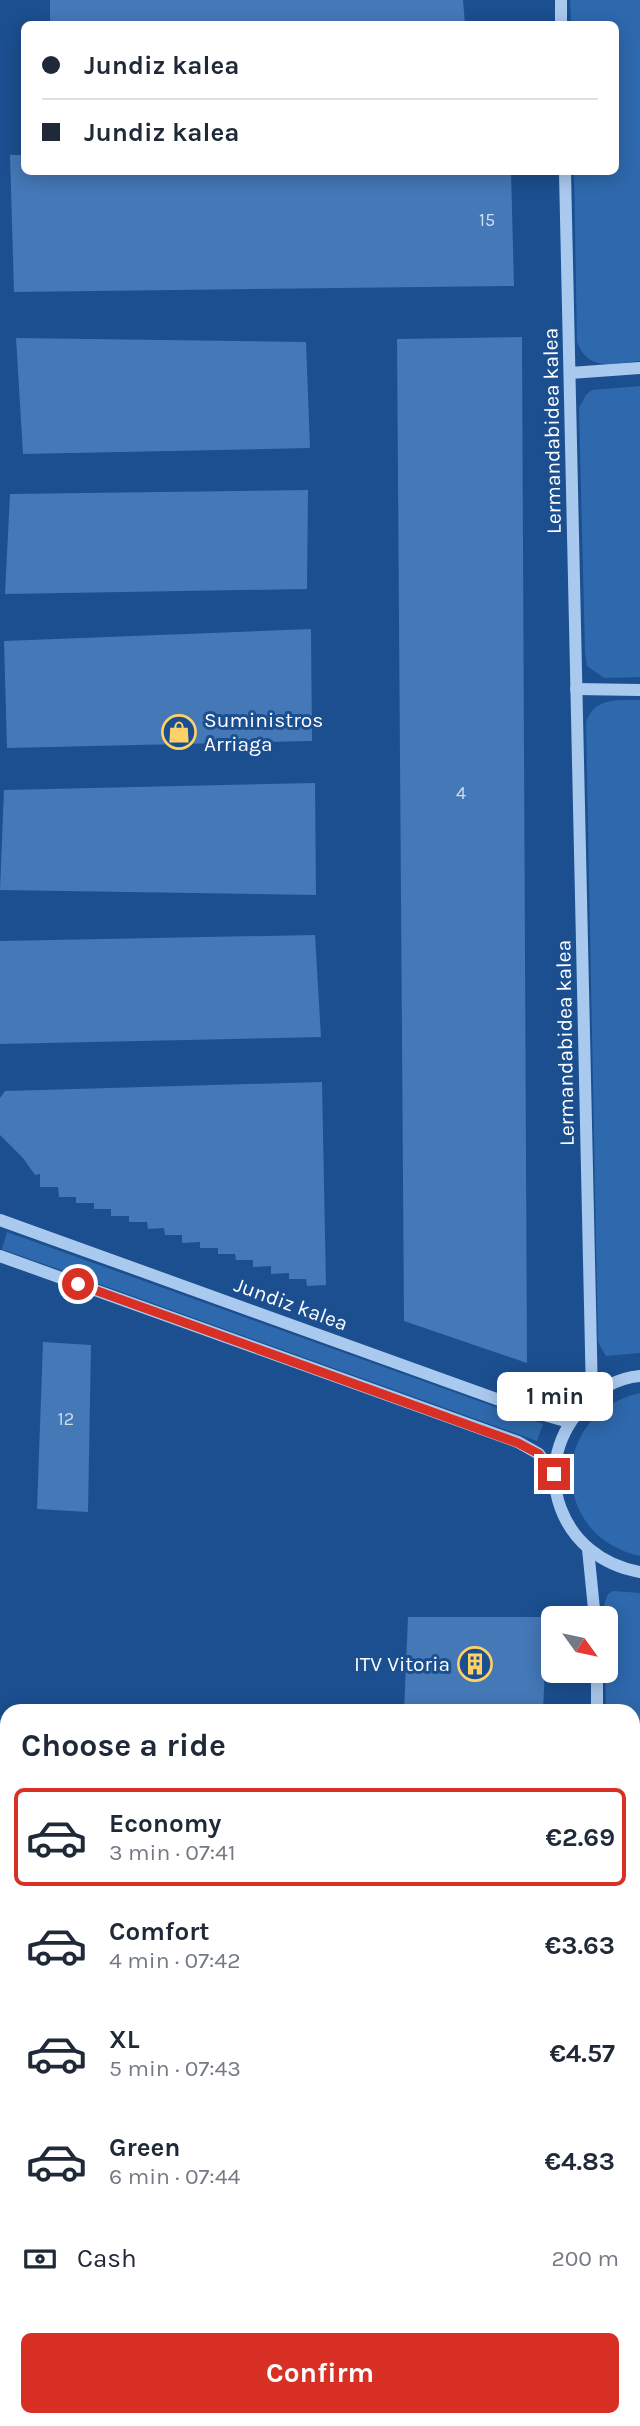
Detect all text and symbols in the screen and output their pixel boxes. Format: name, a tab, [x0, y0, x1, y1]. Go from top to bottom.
text: Jundiz kalea	[84, 50, 239, 81]
text: Jundiz kalea	[84, 117, 239, 148]
house number: 15	[479, 209, 495, 231]
street label: Lermandabidea kalea	[538, 328, 566, 534]
place label: Suministros Arriaga	[204, 708, 323, 756]
shop icon: Suministros Arriaga	[160, 713, 198, 751]
house number: 4	[456, 782, 466, 804]
street label: Lermandabidea kalea	[551, 940, 579, 1146]
route start	[62, 1268, 94, 1300]
street label: Jundiz kalea	[231, 1272, 351, 1336]
callout: 1 min	[496, 1372, 612, 1422]
text: 1 min	[526, 1383, 584, 1410]
house number: 12	[58, 1408, 74, 1430]
route end	[538, 1458, 570, 1490]
north arrow	[541, 1606, 618, 1684]
map controls	[541, 1606, 618, 1683]
building icon: ITV Vitoria	[456, 1645, 494, 1683]
place label: ITV Vitoria	[354, 1652, 450, 1676]
text: Choose a ride	[21, 1727, 226, 1764]
icon: car	[25, 1806, 88, 1869]
text: Economy	[109, 1808, 221, 1839]
text: €2.69	[546, 1822, 615, 1853]
text: 3 min · 07:41	[109, 1839, 236, 1866]
icon: car	[25, 1914, 88, 1977]
text: Comfort	[109, 1916, 210, 1947]
text: €3.63	[545, 1930, 615, 1961]
text: 4 min · 07:42	[109, 1947, 241, 1974]
icon: car	[25, 2022, 88, 2085]
text: XL	[109, 2024, 140, 2055]
text: €4.57	[549, 2038, 615, 2069]
text: 5 min · 07:43	[109, 2055, 241, 2082]
icon: car	[25, 2130, 88, 2193]
text: Green	[109, 2132, 181, 2163]
text: €4.83	[544, 2146, 615, 2177]
text: 6 min · 07:44	[109, 2163, 240, 2190]
icon: cash	[21, 2240, 59, 2278]
text: Cash	[77, 2243, 137, 2274]
text: 200 m	[551, 2245, 619, 2272]
button: Confirm	[21, 2333, 619, 2413]

